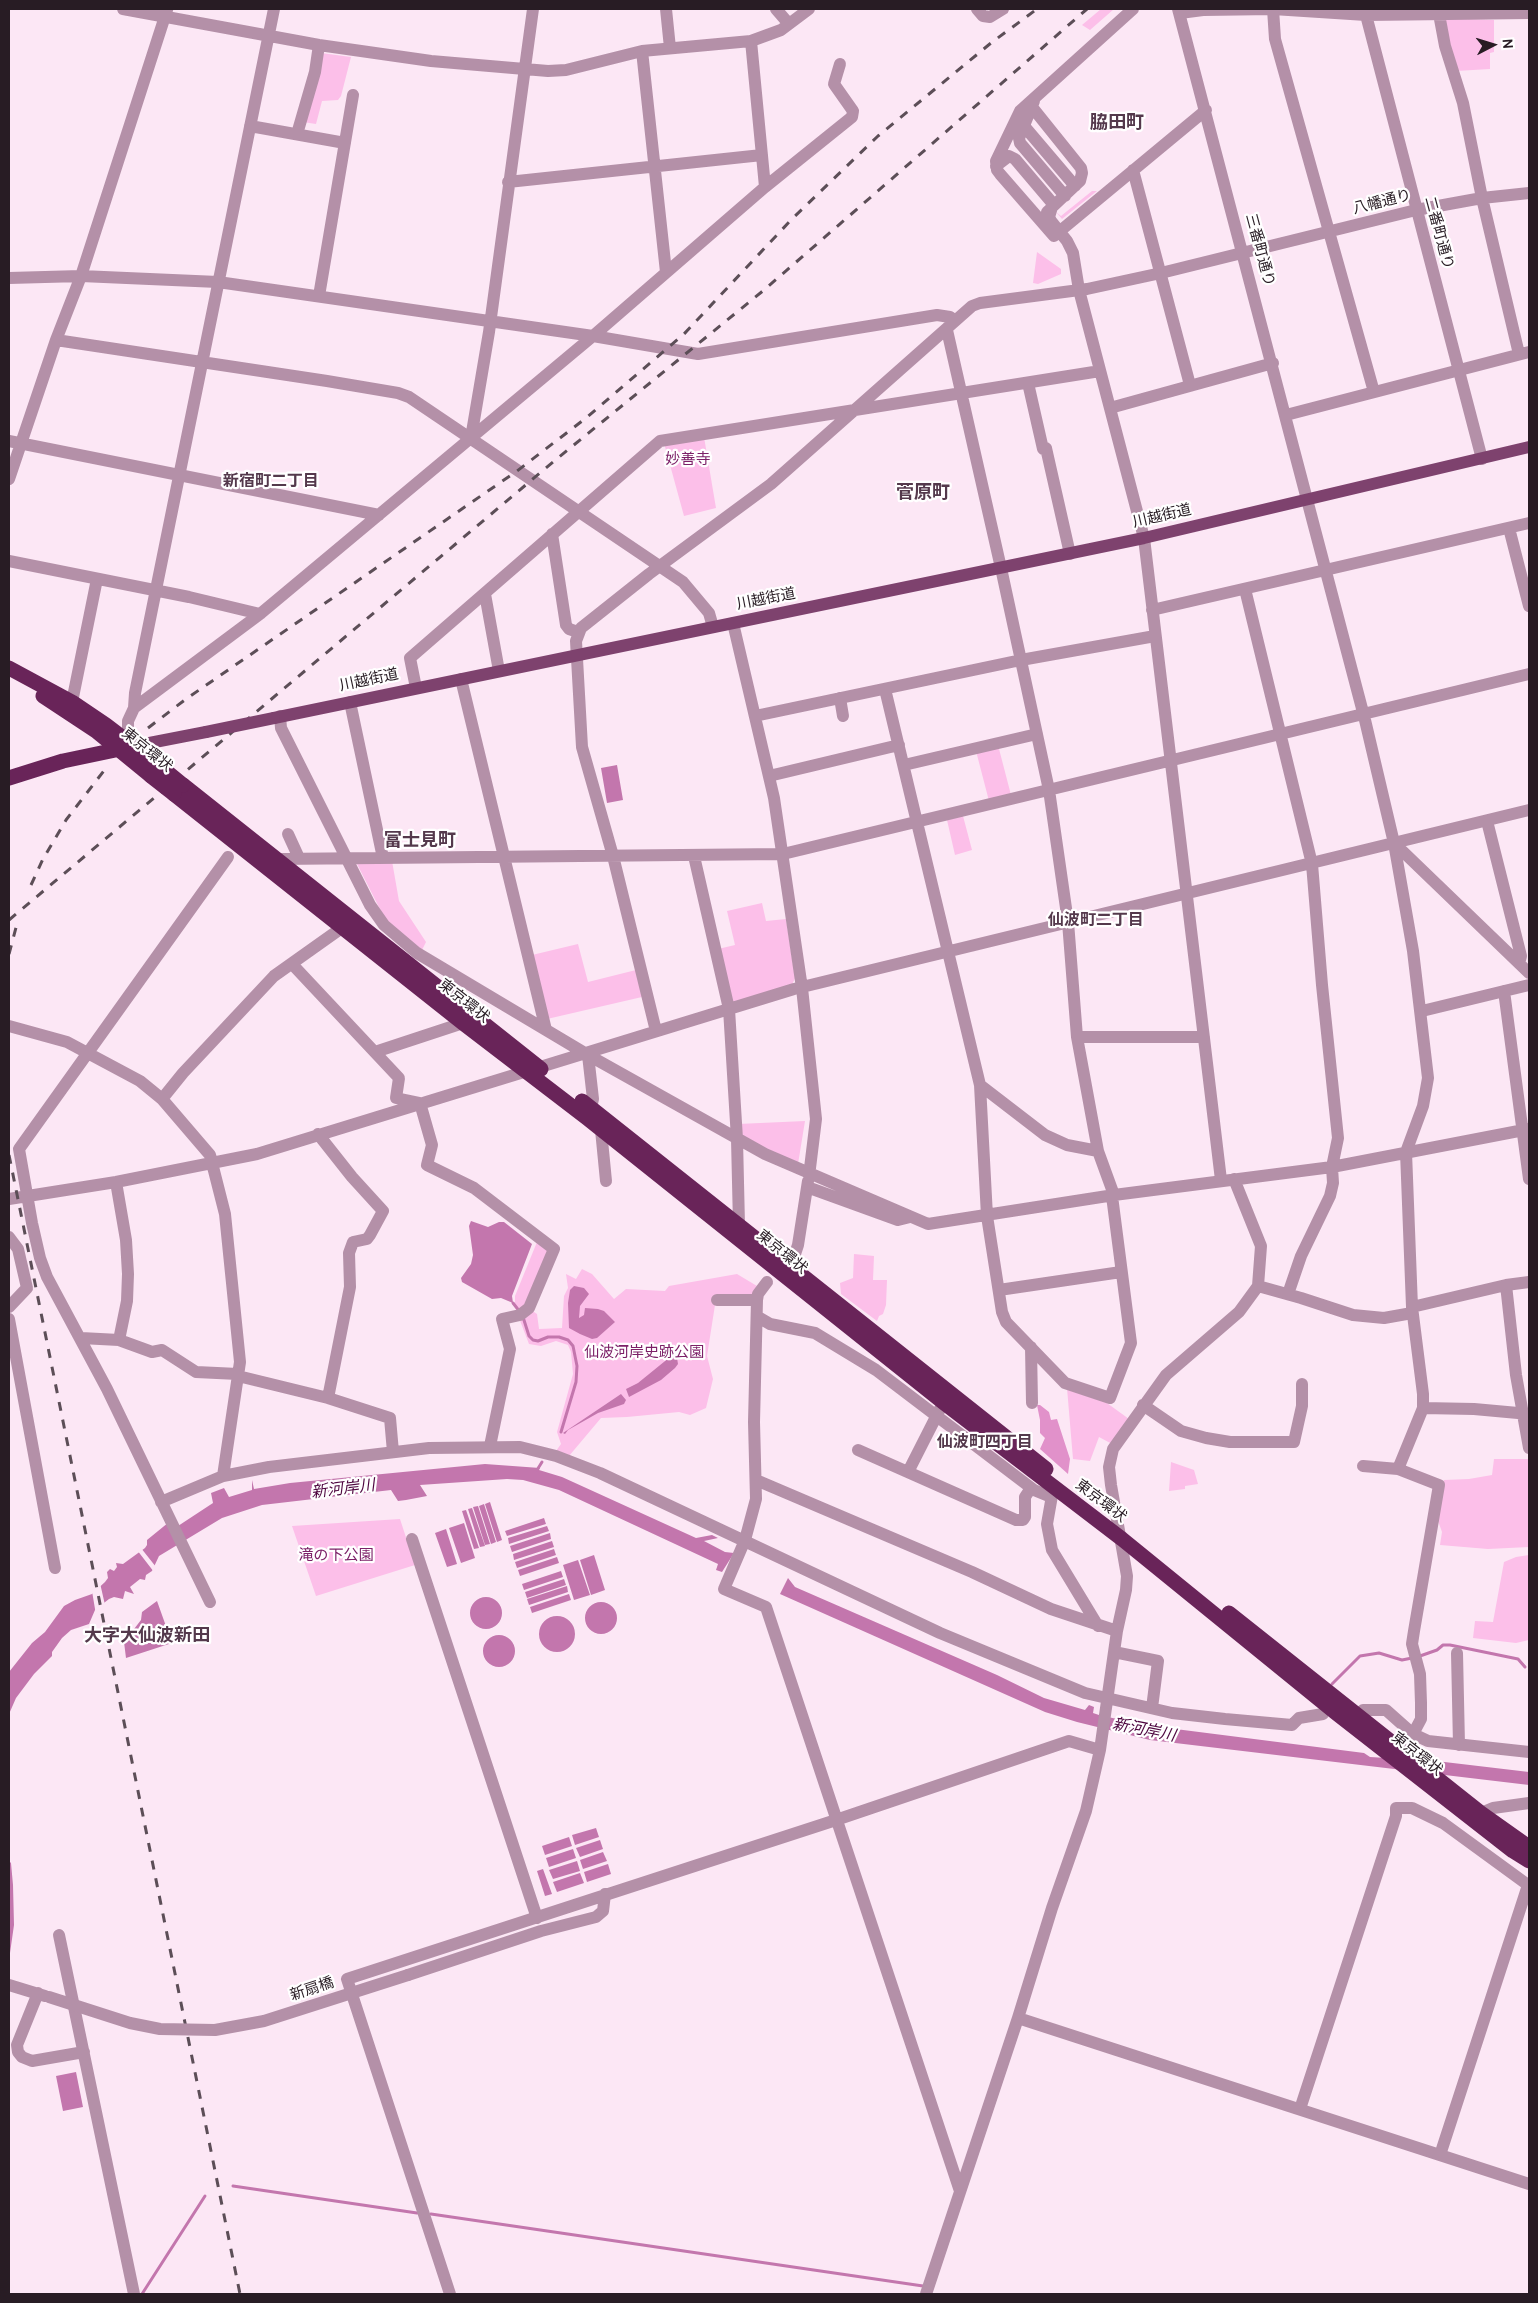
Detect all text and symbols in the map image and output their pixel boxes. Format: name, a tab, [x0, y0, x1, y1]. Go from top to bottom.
north arrow	[1468, 20, 1518, 70]
text: N	[1499, 38, 1517, 49]
district label: 脇田町	[1090, 112, 1144, 134]
street label: 八幡通り	[1351, 186, 1413, 218]
street label: 二番町通り	[1421, 194, 1457, 272]
street label: 三番町通り	[1242, 211, 1278, 289]
park label: 妙善寺	[666, 451, 710, 469]
district label: 新宿町二丁目	[223, 471, 319, 491]
district label: 菅原町	[896, 482, 950, 504]
street label: 川越街道	[1131, 500, 1193, 532]
street label: 川越街道	[735, 584, 797, 614]
street label: 川越街道	[338, 665, 400, 695]
street label: 東京環状	[118, 724, 176, 776]
district label: 富士見町	[384, 830, 456, 852]
district label: 仙波町二丁目	[1048, 910, 1144, 930]
street label: 東京環状	[435, 975, 493, 1027]
street label: 東京環状	[753, 1226, 811, 1278]
park label: 仙波河岸史跡公園	[584, 1344, 704, 1362]
district label: 仙波町四丁目	[937, 1432, 1033, 1452]
water label: 新河岸川	[310, 1476, 376, 1502]
street label: 東京環状	[1072, 1476, 1130, 1526]
park label: 滝の下公園	[299, 1547, 373, 1565]
district label: 大字大仙波新田	[84, 1625, 210, 1647]
water label: 新河岸川	[1111, 1714, 1177, 1746]
street label: 東京環状	[1388, 1728, 1446, 1780]
street label: 新扇橋	[288, 1973, 336, 2005]

